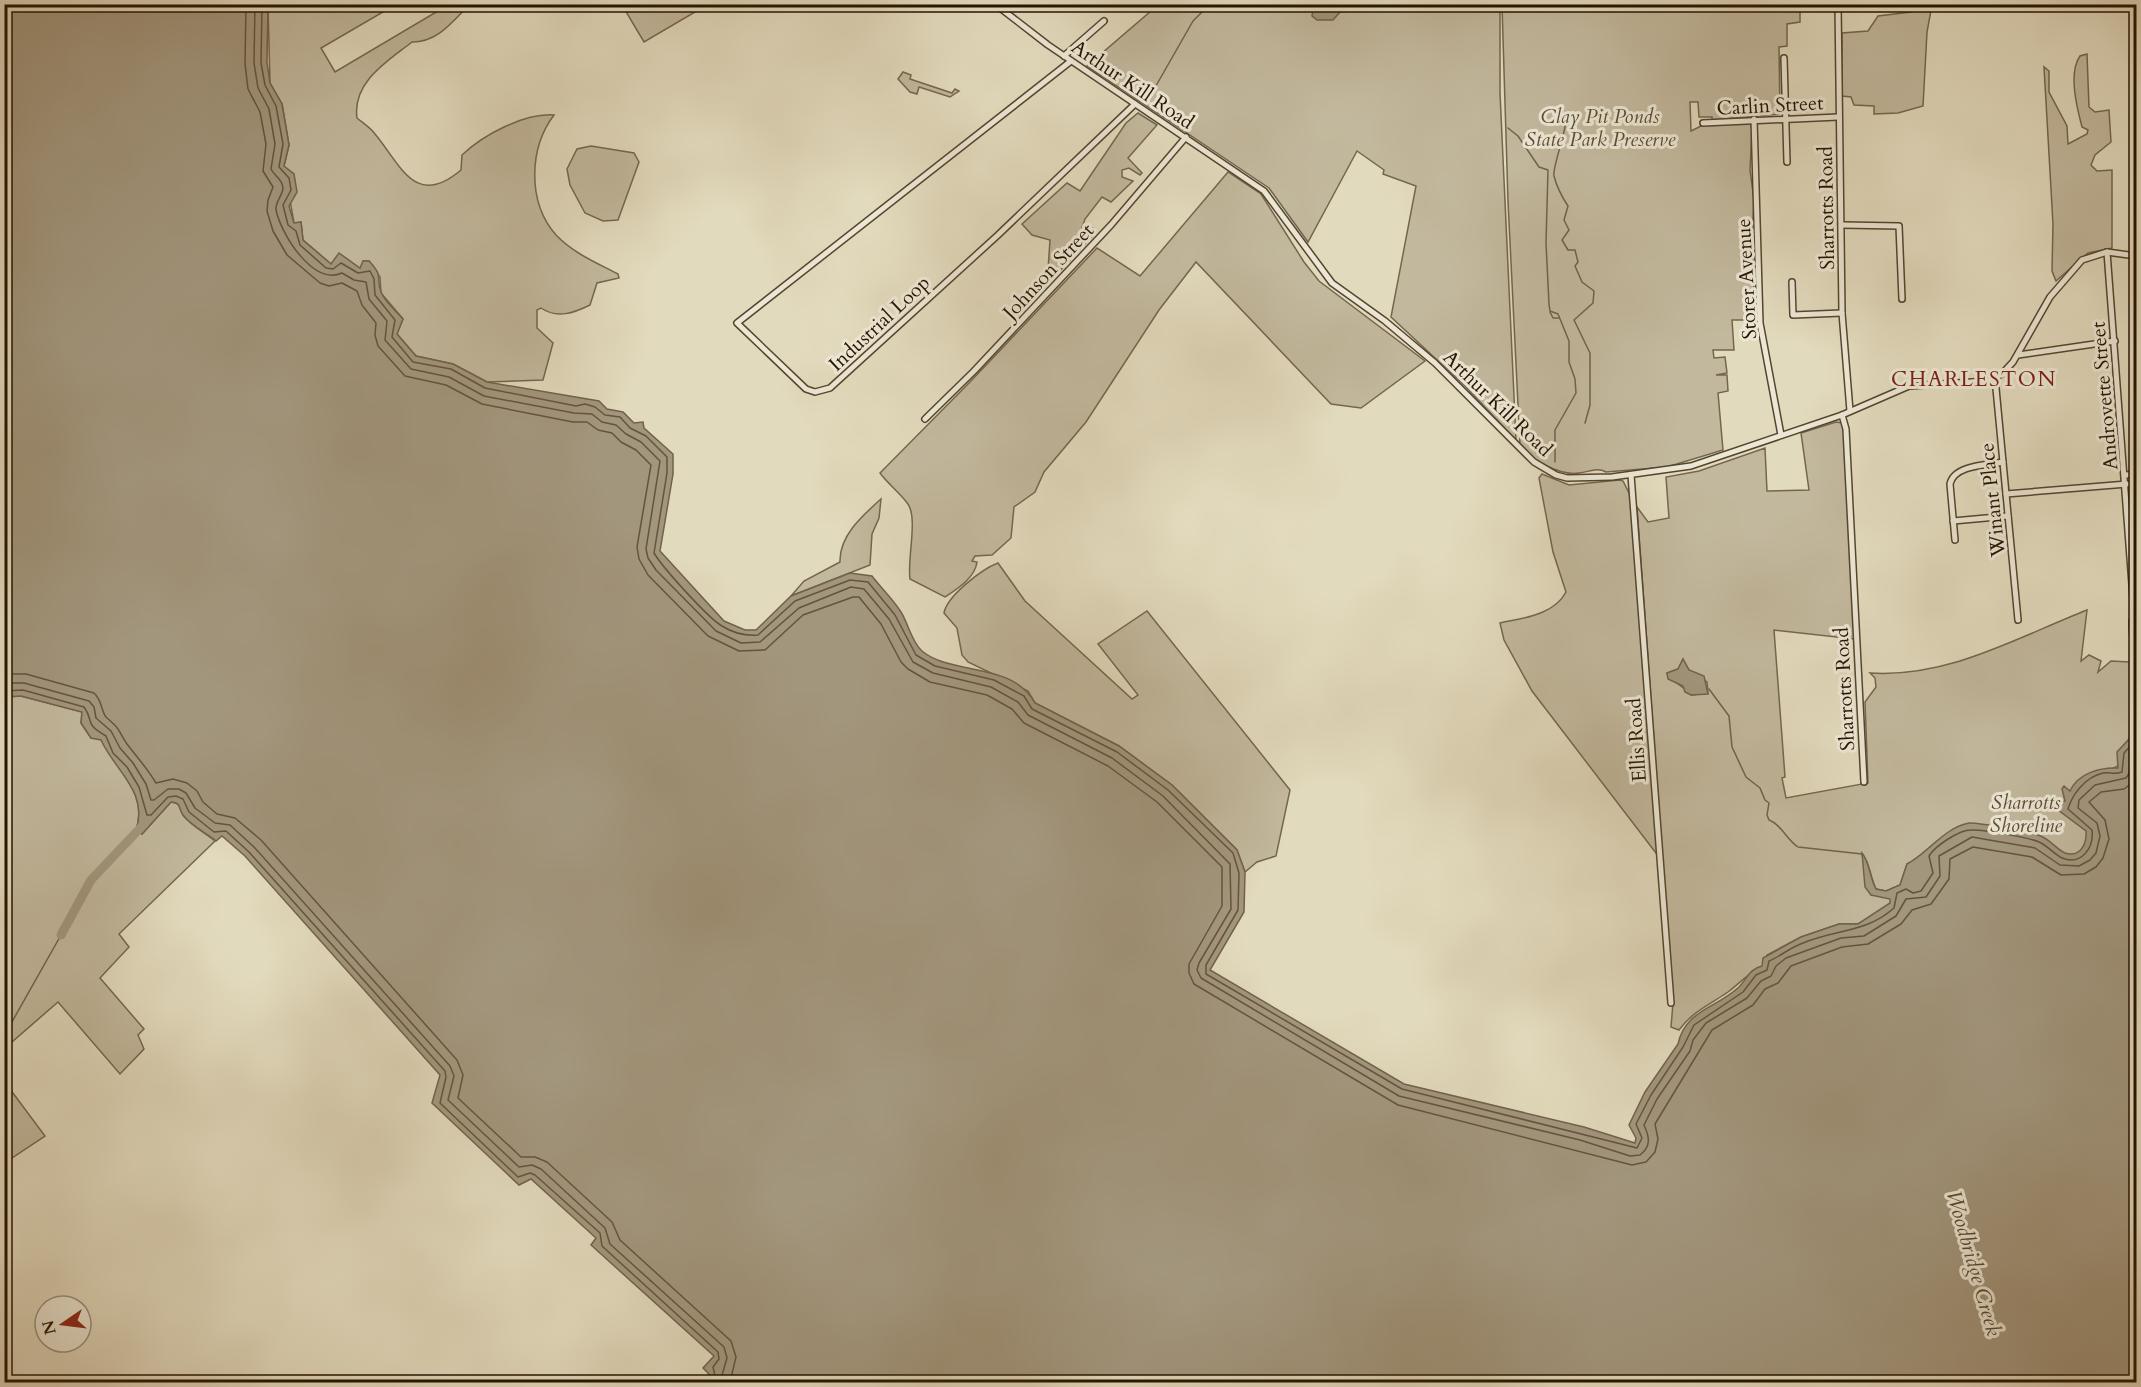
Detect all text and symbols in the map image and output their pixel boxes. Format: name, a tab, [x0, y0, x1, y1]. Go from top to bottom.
street label: Arthur Kill Road	[1066, 33, 1200, 136]
street label: Carlin Street	[1716, 89, 1825, 122]
park label: Clay Pit Ponds State Park Preserve	[1525, 103, 1676, 153]
street label: Sharrotts Road	[1812, 146, 1841, 270]
street label: Johnson Street	[995, 217, 1100, 327]
street label: Storer Avenue	[1730, 218, 1763, 340]
street label: Industrial Loop	[823, 269, 936, 377]
street label: Androvette Street	[2085, 320, 2124, 471]
street label: Arthur Kill Road	[1437, 344, 1559, 463]
district label: CHARLESTON	[1891, 365, 2057, 394]
street label: Winant Place	[1973, 442, 2012, 559]
street label: Sharrotts Road	[1828, 626, 1861, 751]
street label: Ellis Road	[1620, 697, 1653, 783]
park label: Sharrotts Shoreline	[1990, 789, 2062, 839]
water label: Woodbridge Creek	[1939, 1187, 2008, 1340]
north arrow	[33, 1294, 93, 1354]
text: N	[37, 1318, 62, 1337]

